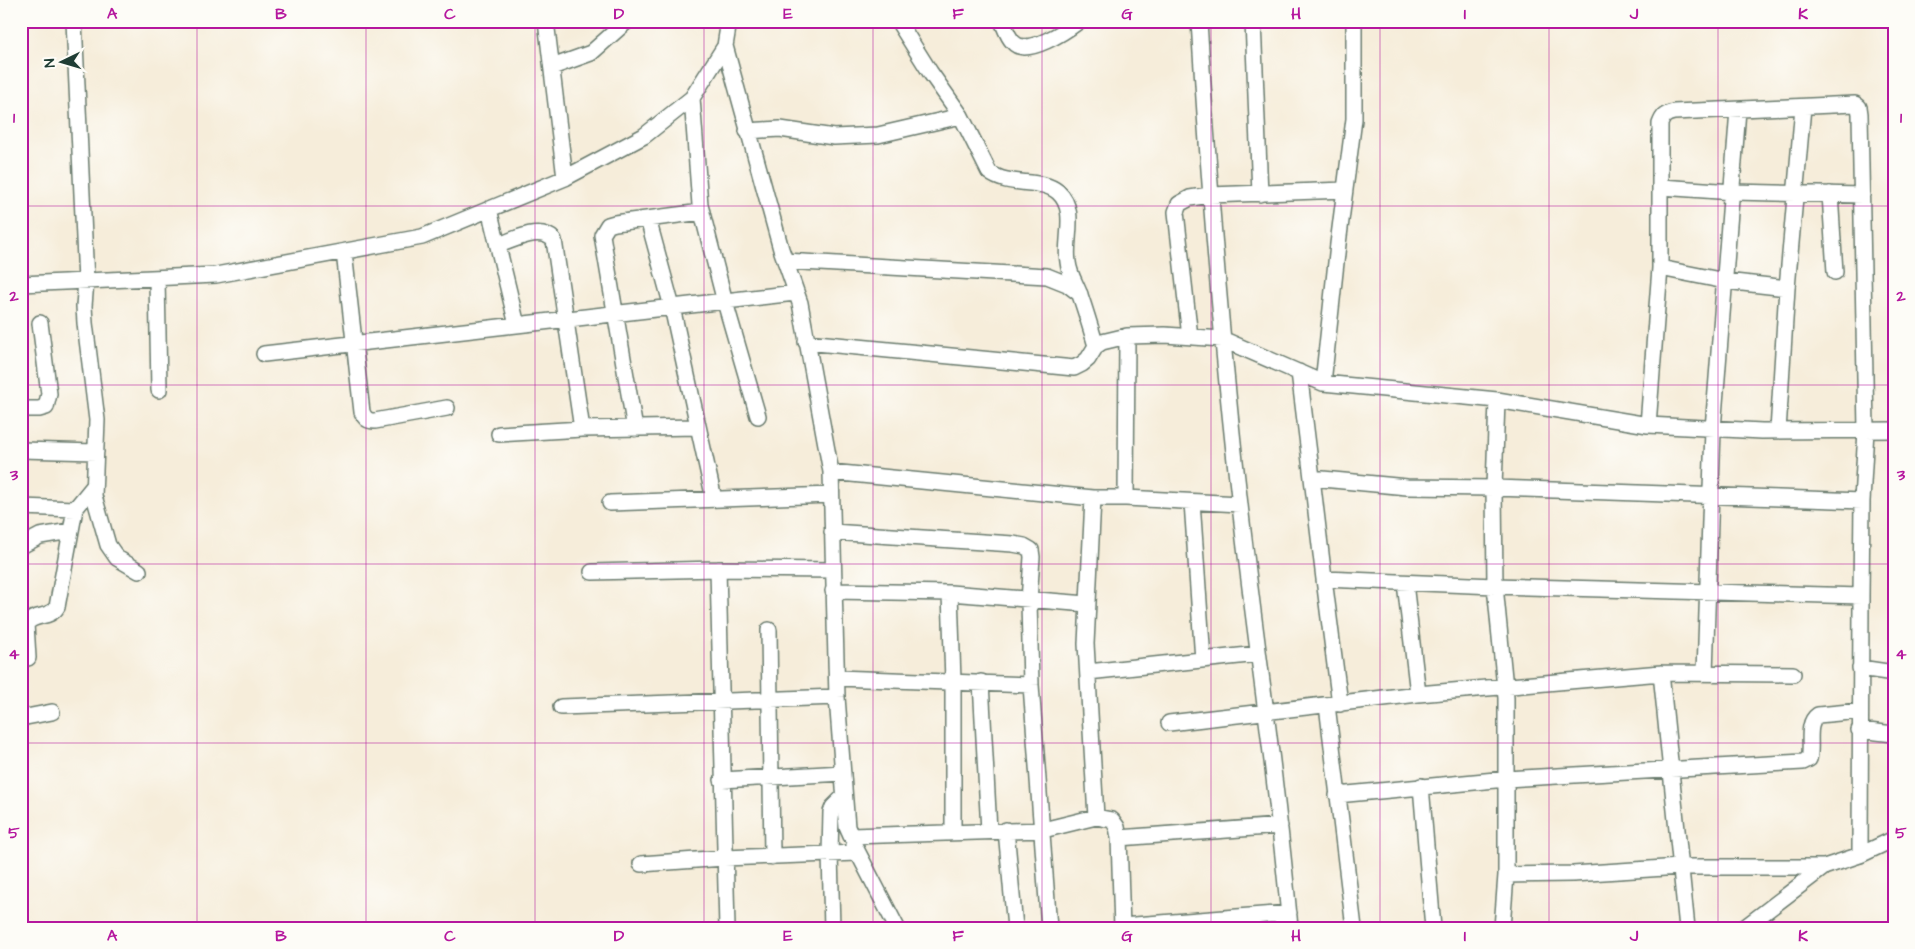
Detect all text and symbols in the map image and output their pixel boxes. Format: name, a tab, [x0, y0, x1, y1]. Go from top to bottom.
text: A	[107, 3, 118, 25]
text: B	[275, 3, 287, 25]
text: C	[444, 3, 456, 25]
text: D	[614, 3, 625, 25]
text: E	[783, 3, 793, 25]
text: F	[952, 3, 964, 25]
text: G	[1121, 3, 1133, 25]
text: H	[1291, 3, 1301, 25]
text: I	[1464, 3, 1466, 25]
text: J	[1629, 3, 1639, 25]
text: K	[1798, 3, 1808, 25]
north arrow	[38, 38, 88, 88]
text: N	[40, 58, 60, 68]
text: 1	[13, 107, 16, 129]
text: 1	[1900, 107, 1903, 129]
text: 2	[8, 285, 19, 307]
text: 2	[1895, 285, 1906, 307]
text: 3	[9, 464, 19, 486]
text: 3	[1896, 464, 1906, 486]
text: 4	[9, 643, 20, 665]
text: 4	[1896, 643, 1907, 665]
text: 5	[8, 822, 20, 844]
text: 5	[1895, 822, 1907, 844]
text: A	[107, 925, 118, 947]
text: B	[275, 925, 287, 947]
text: C	[444, 925, 456, 947]
text: D	[614, 925, 625, 947]
text: E	[783, 925, 793, 947]
text: F	[952, 925, 964, 947]
text: G	[1121, 925, 1133, 947]
text: H	[1291, 925, 1301, 947]
text: I	[1464, 925, 1466, 947]
text: J	[1629, 925, 1639, 947]
text: K	[1798, 925, 1808, 947]

